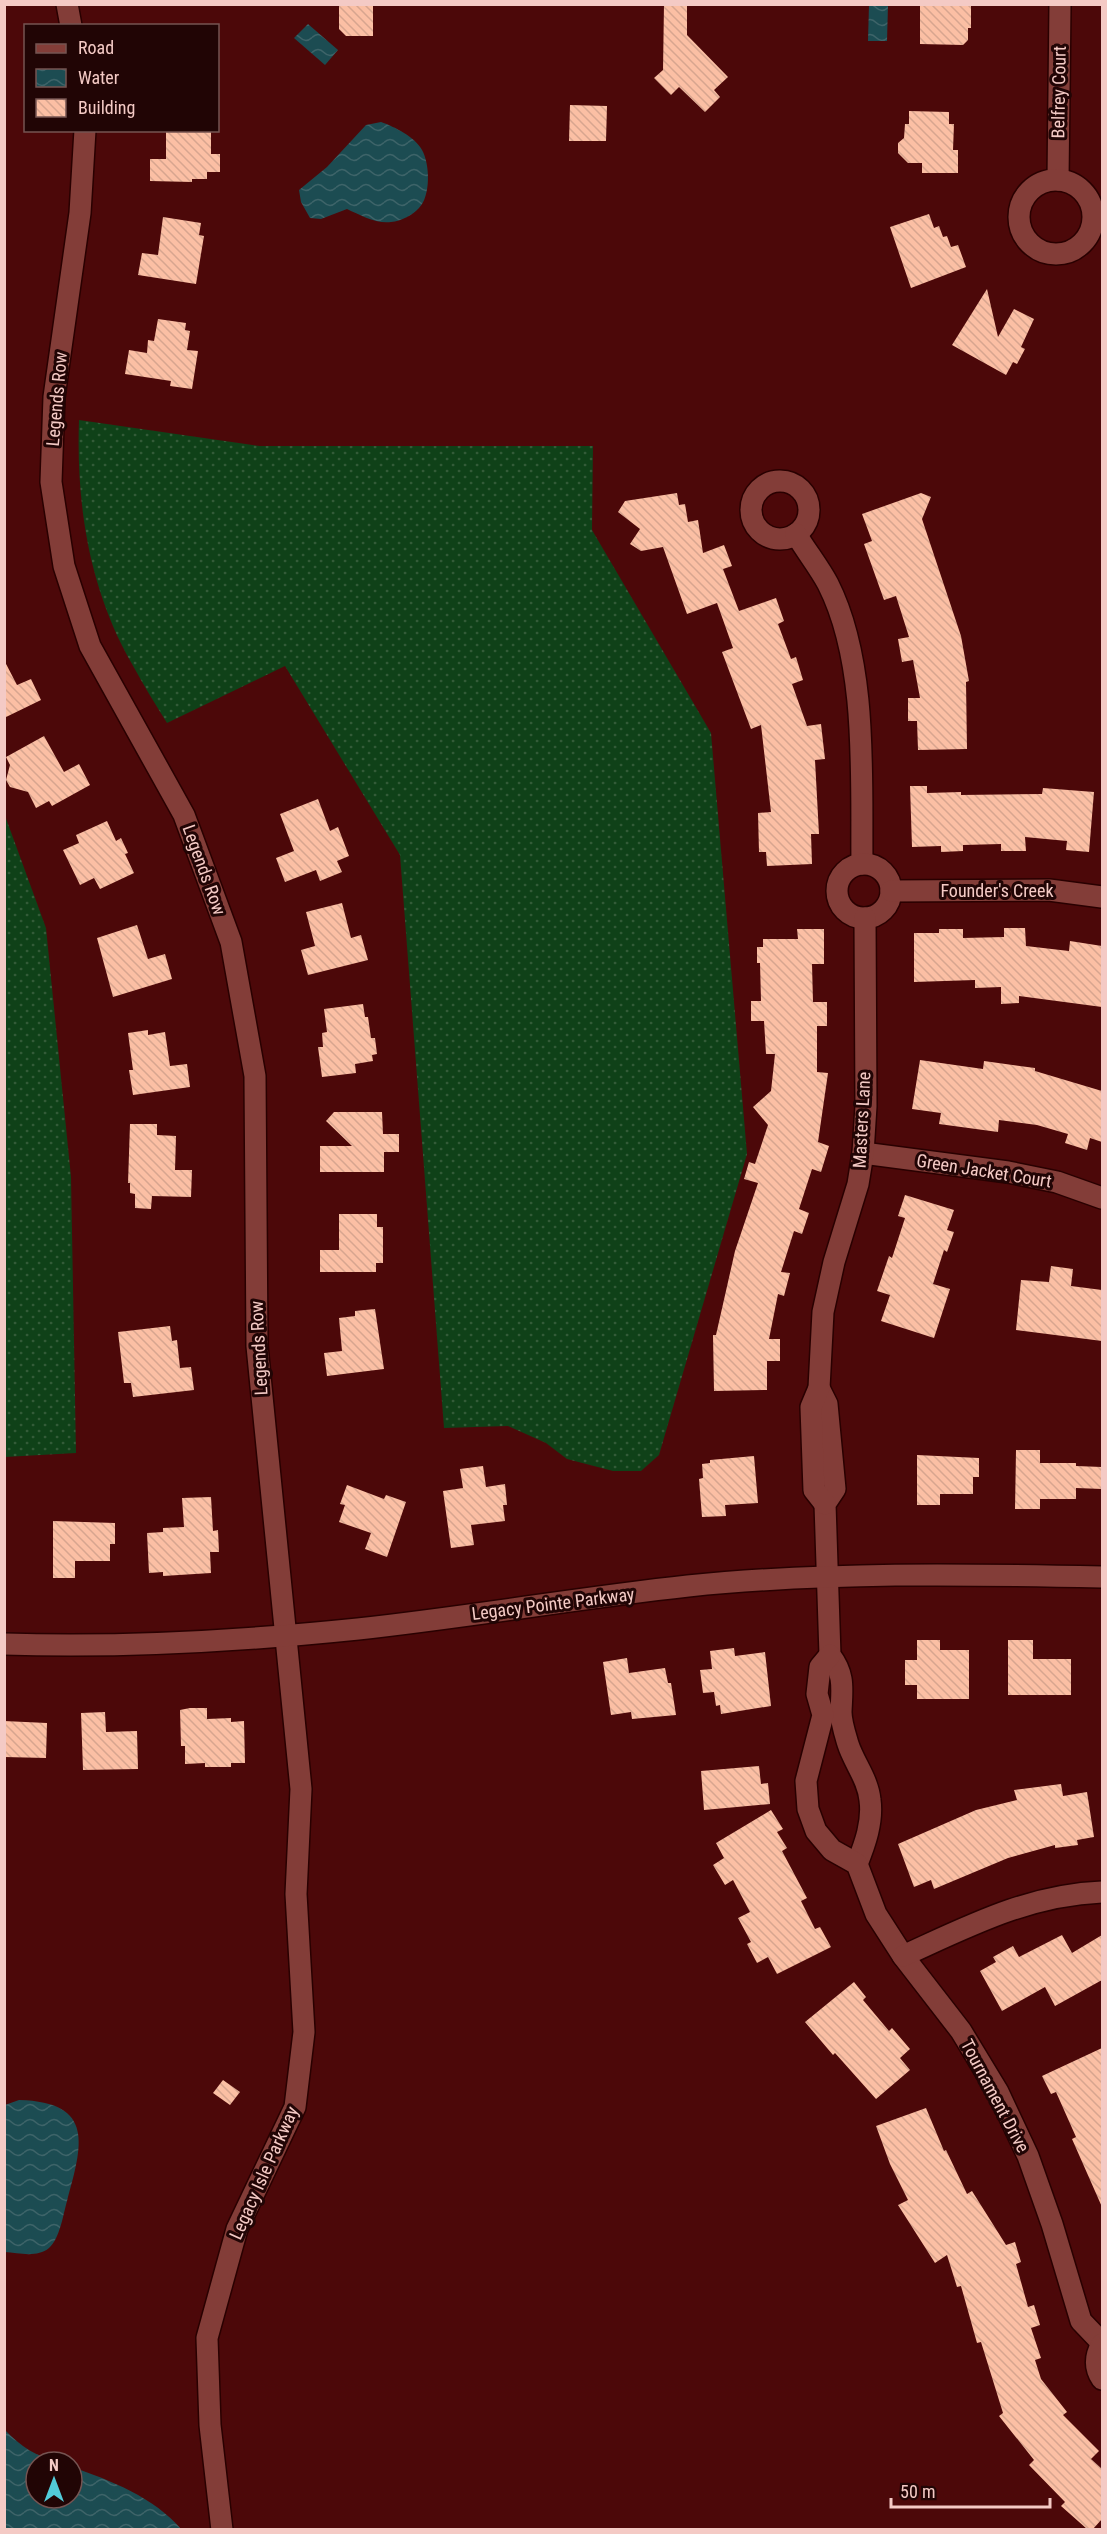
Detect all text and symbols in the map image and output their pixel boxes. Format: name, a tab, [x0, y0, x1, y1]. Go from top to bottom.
legend	[24, 24, 219, 132]
text: Road	[78, 37, 114, 58]
street label: Belfrey Court	[1047, 46, 1070, 138]
text: Water	[78, 67, 120, 88]
text: Building	[78, 97, 135, 118]
street label: Legends Row	[42, 351, 71, 447]
street label: Legends Row	[178, 822, 231, 918]
street label: Founder's Creek	[940, 880, 1054, 901]
street label: Masters Lane	[848, 1071, 875, 1169]
street label: Green Jacket Court	[915, 1149, 1053, 1192]
street label: Legends Row	[246, 1300, 271, 1396]
street label: Legacy Pointe Parkway	[470, 1583, 636, 1624]
street label: Tournament Drive	[957, 2036, 1034, 2156]
street label: Legacy Isle Parkway	[225, 2102, 303, 2243]
north arrow	[24, 2450, 84, 2510]
text: N	[49, 2456, 59, 2475]
scale bar	[891, 2471, 1050, 2509]
text: 50 m	[900, 2481, 935, 2502]

